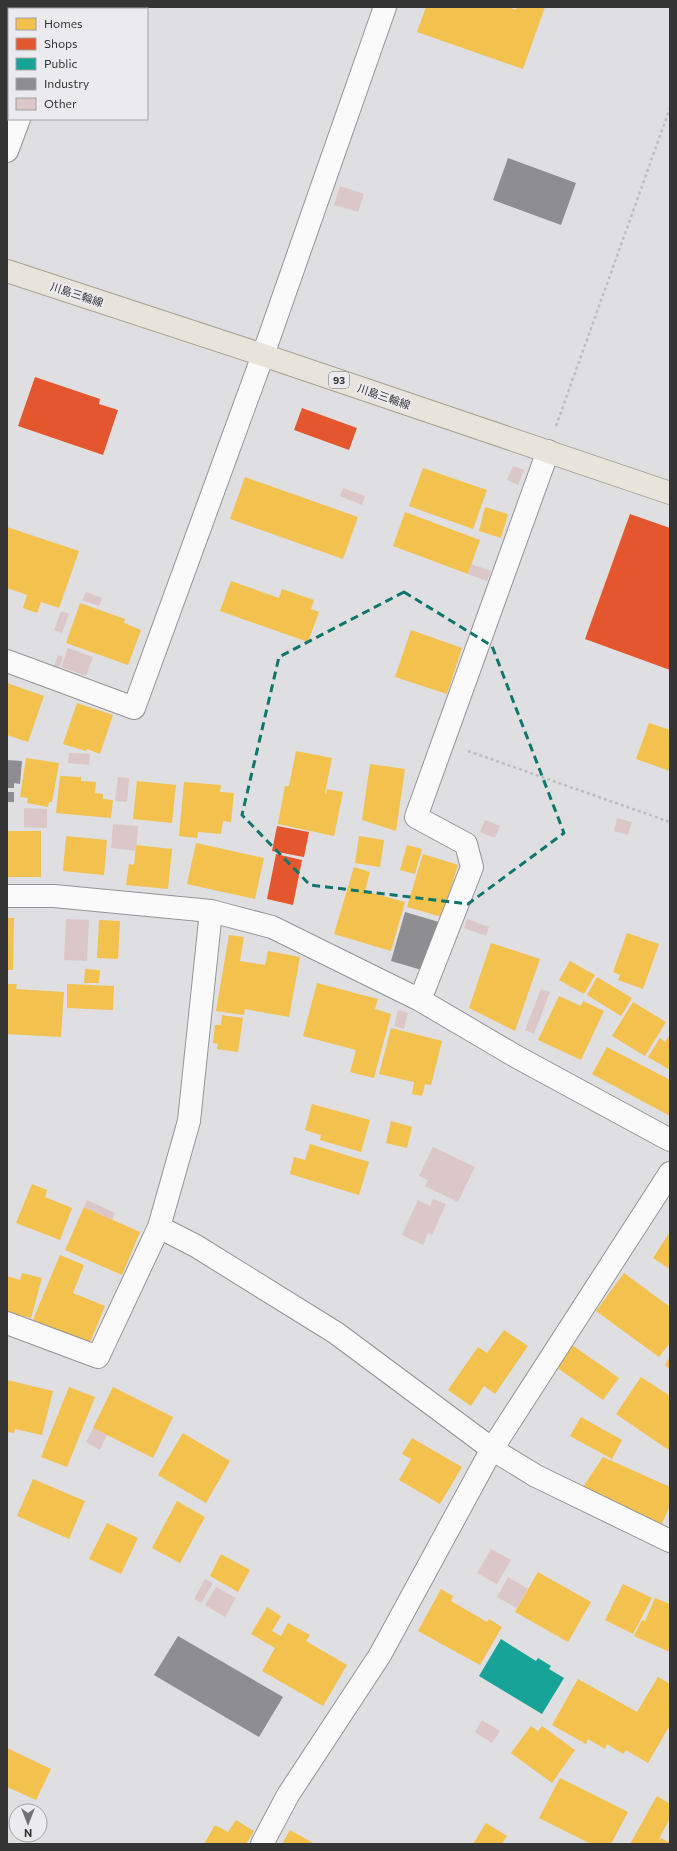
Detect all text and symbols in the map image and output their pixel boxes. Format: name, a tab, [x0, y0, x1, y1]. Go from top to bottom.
legend	[8, 8, 148, 120]
text: Homes	[44, 16, 82, 30]
text: Shops	[44, 36, 78, 50]
text: Public	[44, 56, 77, 70]
text: Industry	[44, 76, 89, 90]
text: Other	[44, 96, 77, 110]
street label: 川島三輪線	[49, 279, 105, 309]
road number: 93	[329, 372, 349, 388]
street label: 川島三輪線	[356, 381, 412, 411]
north arrow	[8, 1803, 48, 1843]
text: N	[24, 1827, 32, 1840]

